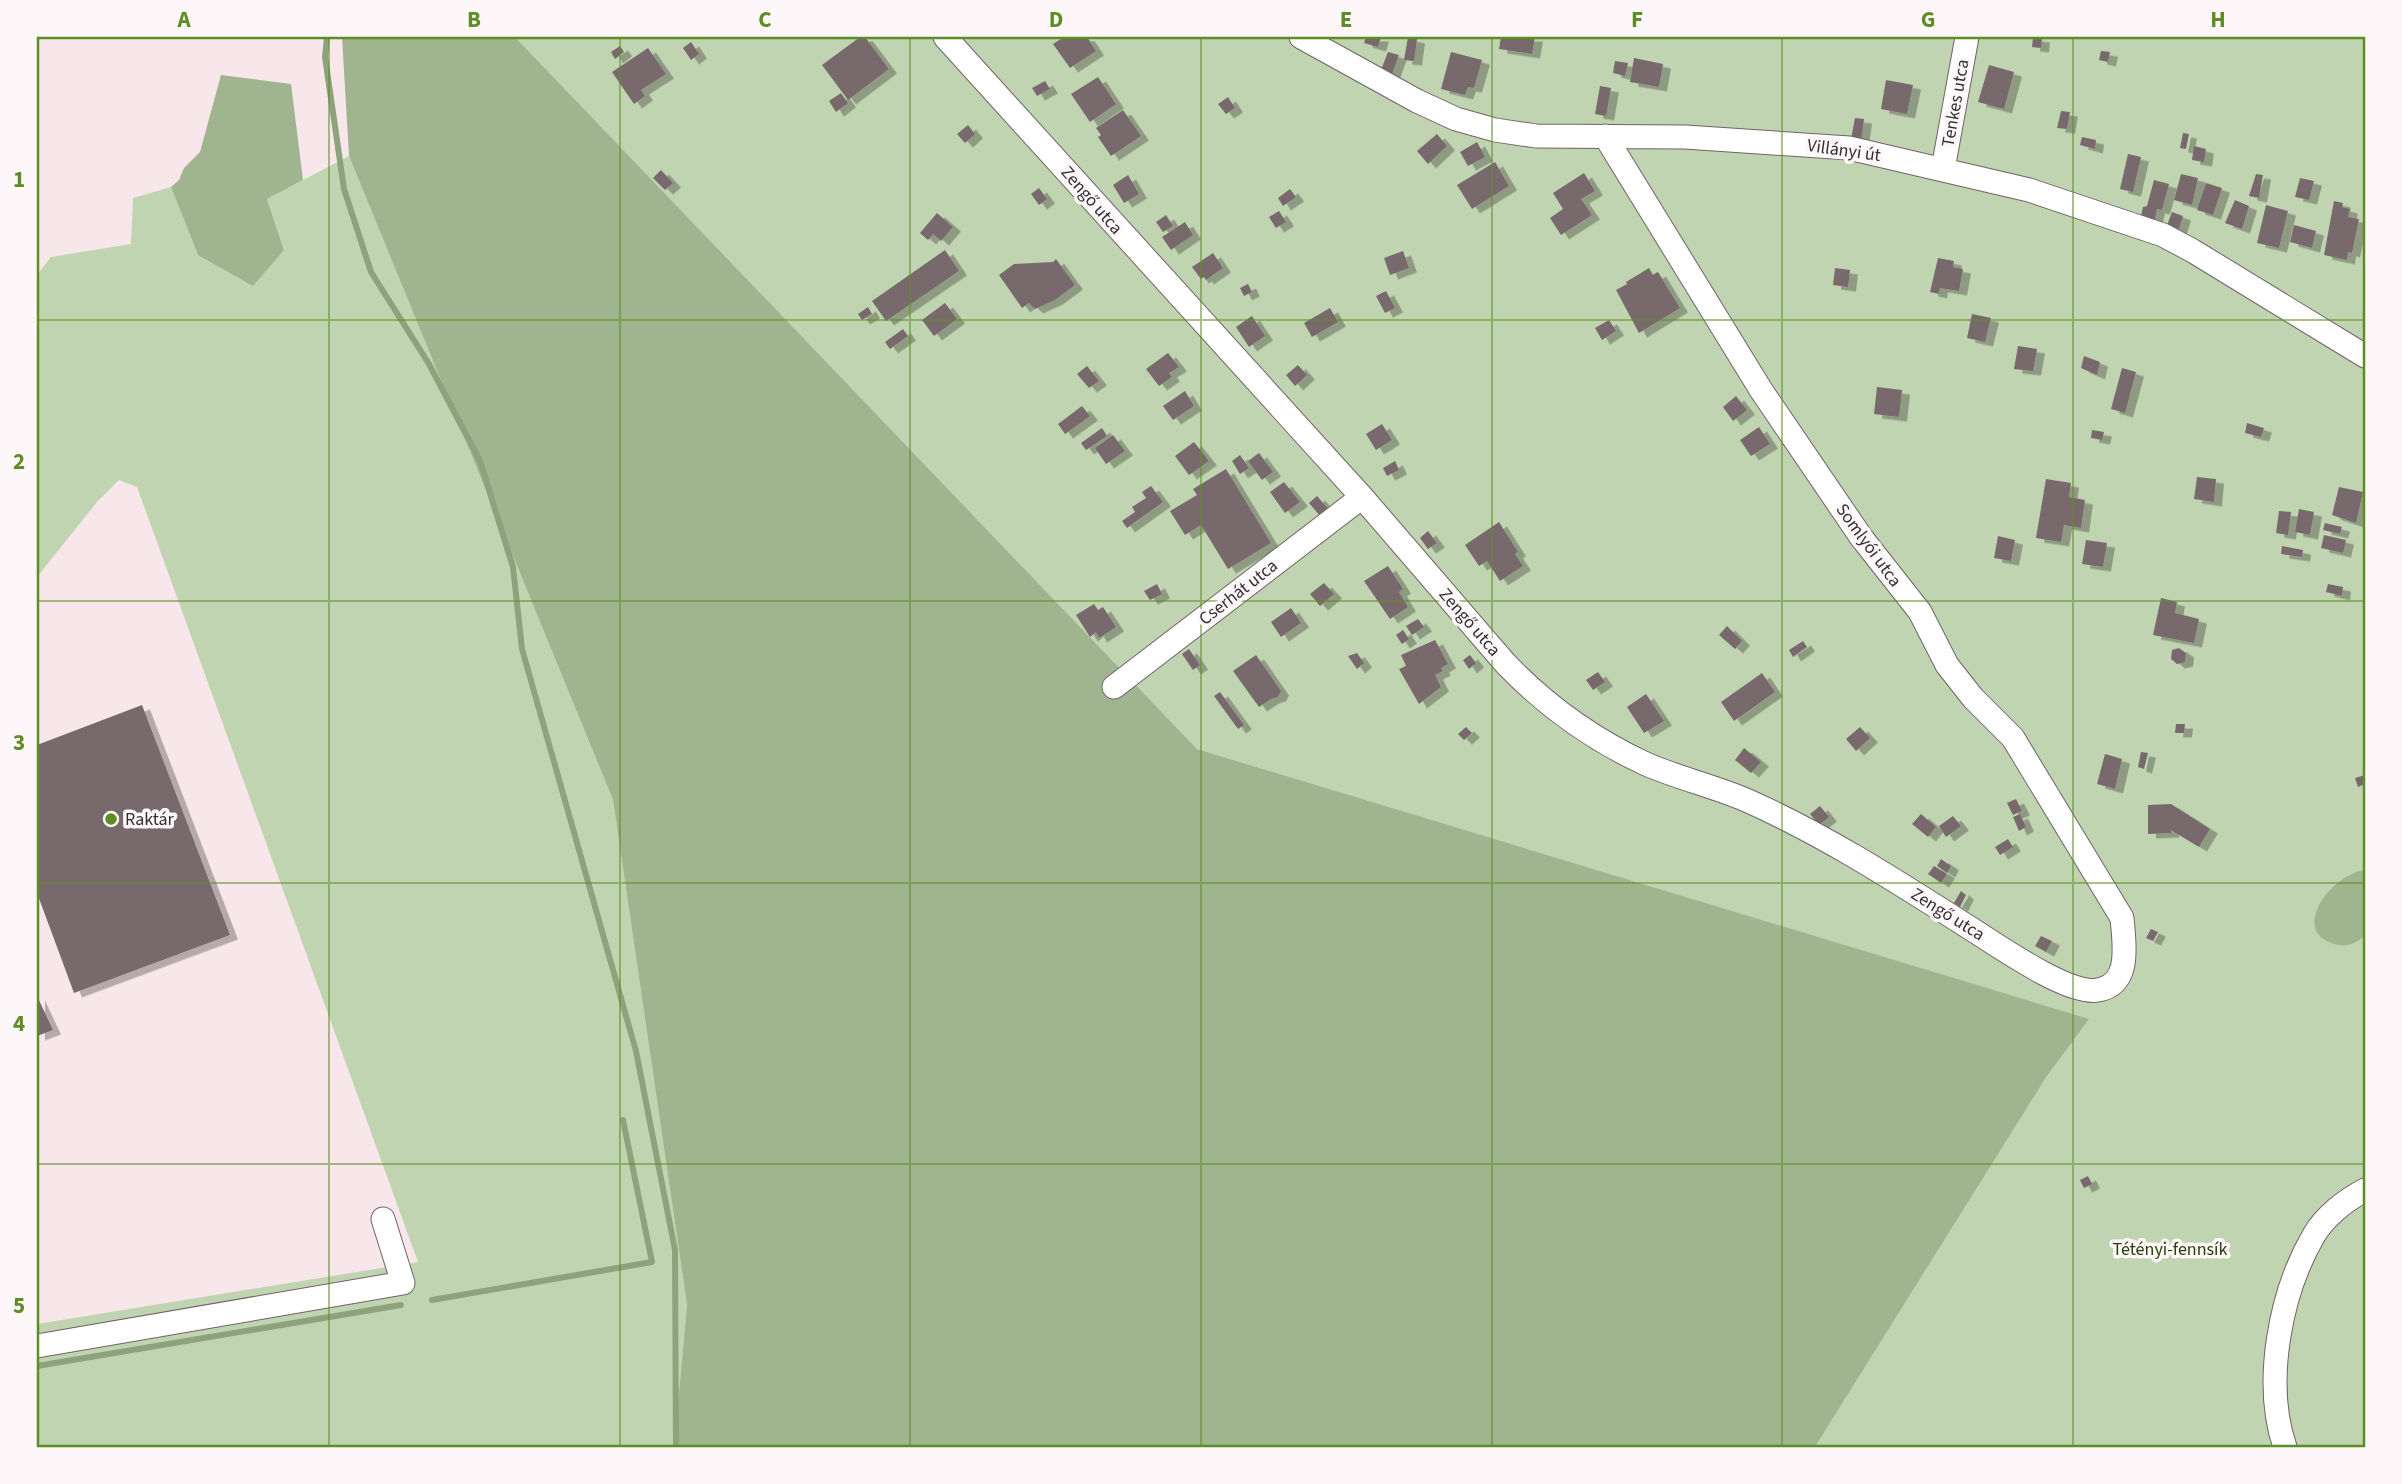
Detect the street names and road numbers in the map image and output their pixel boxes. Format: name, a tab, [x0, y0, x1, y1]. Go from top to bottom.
street label: Tenkes utca	[1935, 57, 1975, 149]
street label: Villányi út	[1805, 133, 1882, 168]
street label: Zengő utca	[1055, 161, 1128, 240]
street label: Somlyói utca	[1830, 498, 1907, 592]
street label: Cserhát utca	[1194, 554, 1283, 631]
street label: Zengő utca	[1433, 583, 1506, 662]
street label: Zengő utca	[1906, 882, 1990, 947]

